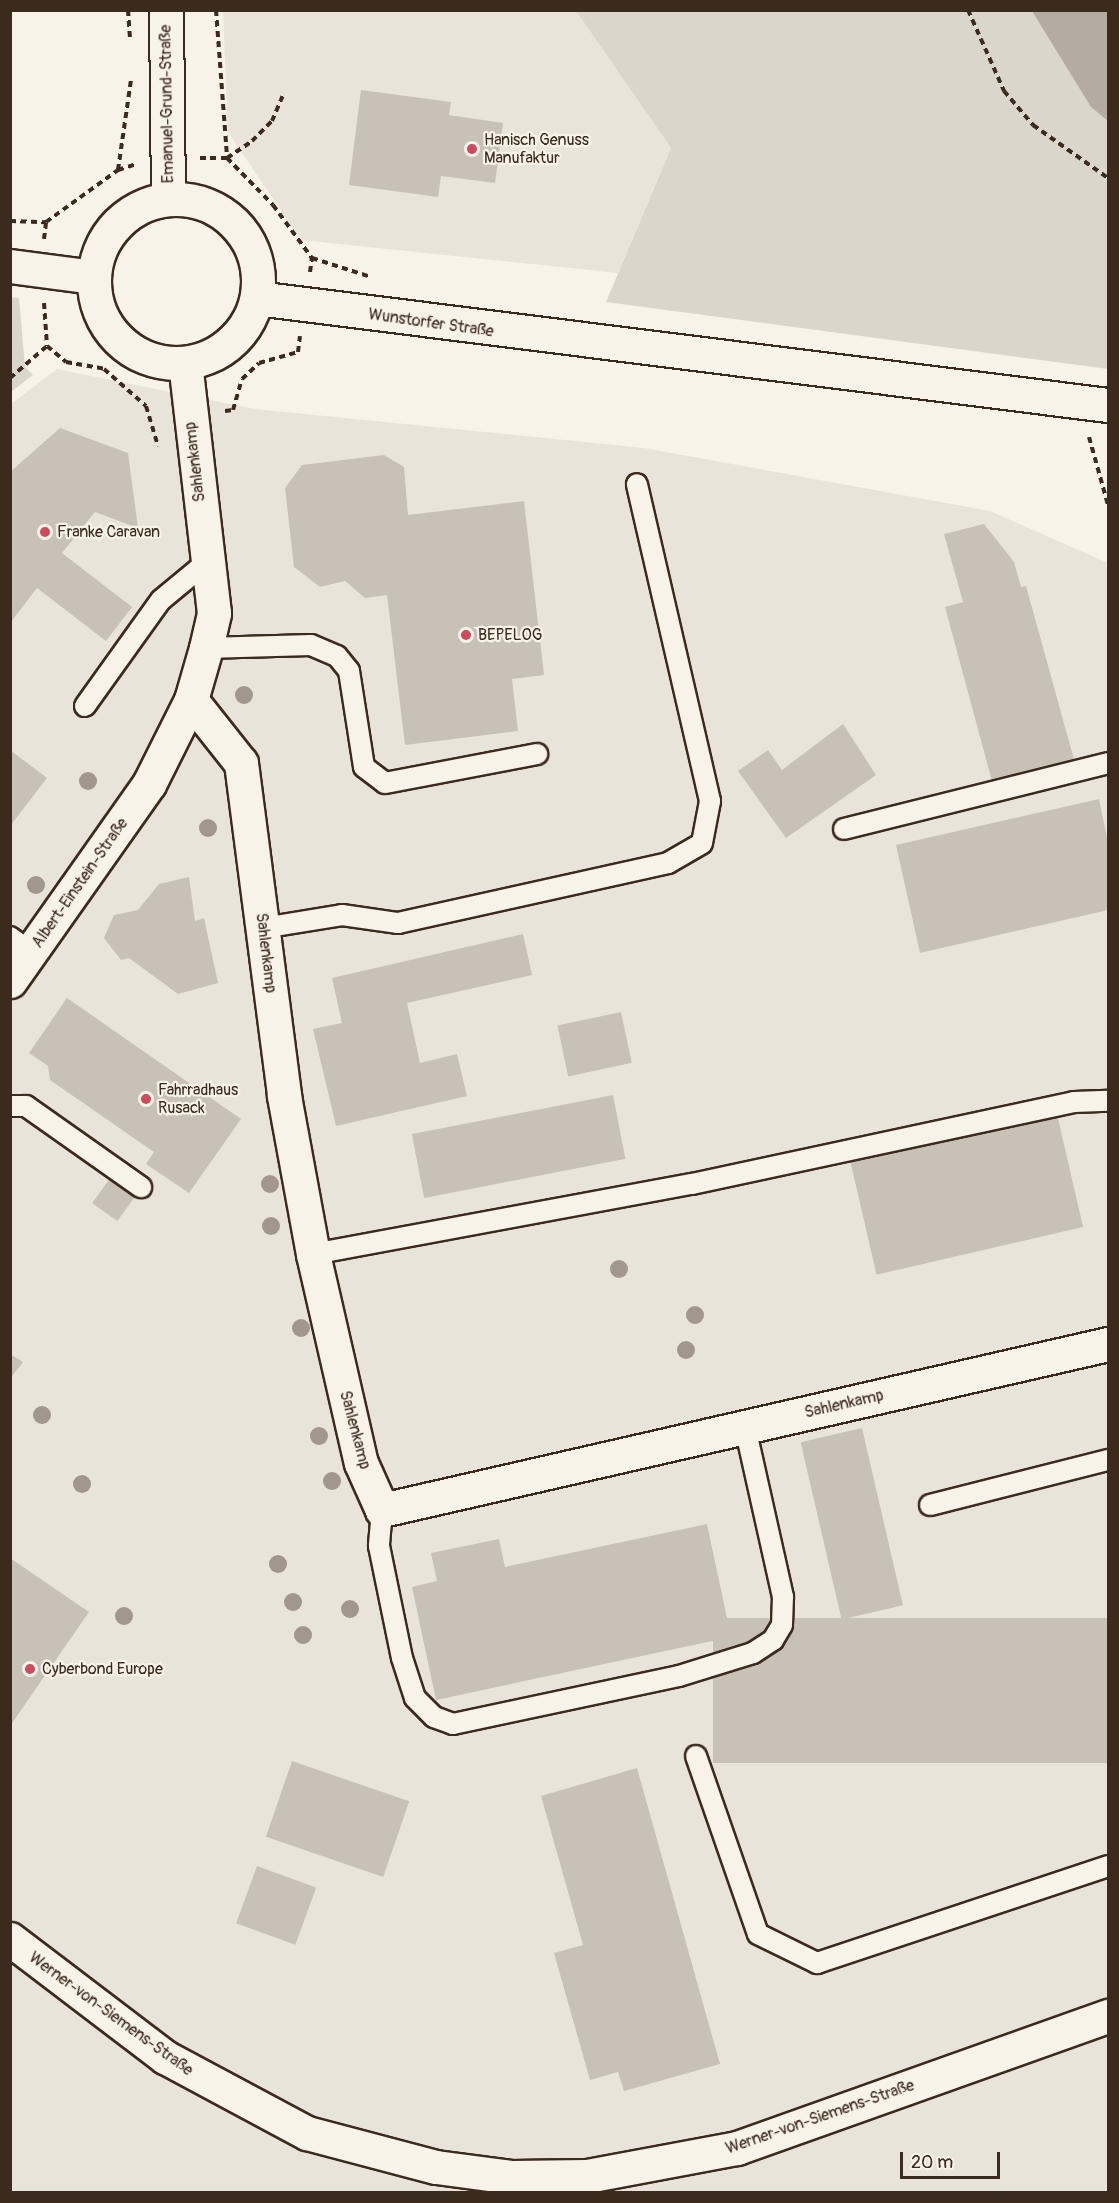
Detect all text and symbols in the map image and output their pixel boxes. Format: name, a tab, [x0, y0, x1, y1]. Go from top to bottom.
street label: Emanuel-Grund-Straße	[156, 24, 178, 184]
place label: Hanisch Genuss Manufaktur	[484, 130, 589, 168]
marker: Hanisch Genuss Manufaktur	[465, 142, 479, 156]
street label: Wunstorfer Straße	[367, 305, 495, 341]
street label: Sahlenkamp	[181, 421, 209, 503]
place label: Franke Caravan	[57, 522, 160, 542]
marker: Franke Caravan	[38, 525, 52, 539]
place label: BEPELOG	[478, 625, 542, 645]
marker: BEPELOG	[459, 628, 473, 642]
street label: Albert-Einstein-Straße	[28, 814, 132, 952]
street label: Sahlenkamp	[252, 912, 280, 994]
place label: Fahrradhaus Rusack	[158, 1080, 238, 1118]
marker: Fahrradhaus Rusack	[139, 1092, 153, 1106]
street label: Sahlenkamp	[803, 1386, 885, 1422]
street label: Sahlenkamp	[335, 1389, 375, 1471]
place label: Cyberbond Europe	[42, 1659, 163, 1679]
marker: Cyberbond Europe	[23, 1662, 37, 1676]
street label: Werner-von-Siemens-Straße	[25, 1948, 197, 2080]
street label: Werner-von-Siemens-Straße	[723, 2076, 917, 2158]
scale bar	[903, 2140, 1004, 2178]
text: 20 m	[911, 2151, 953, 2174]

